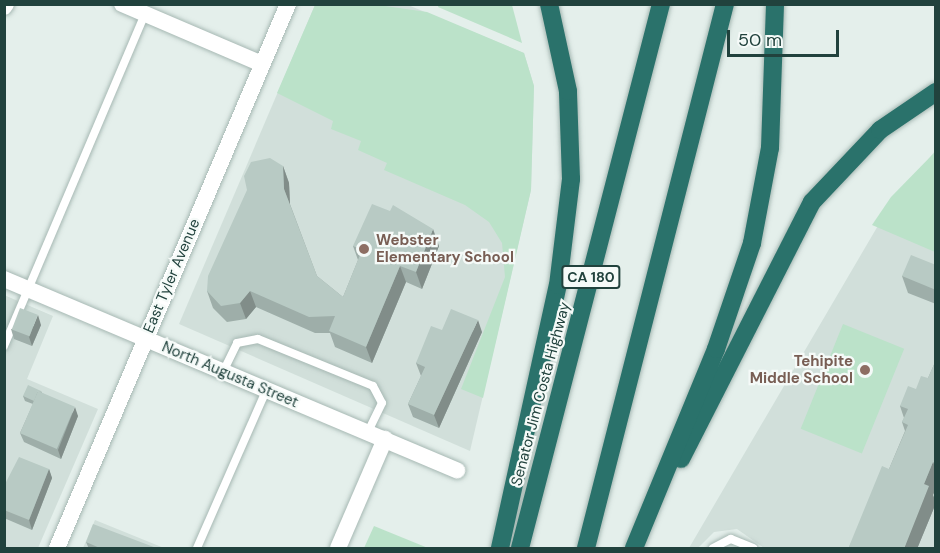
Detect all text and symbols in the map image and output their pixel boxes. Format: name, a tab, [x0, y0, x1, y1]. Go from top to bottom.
scale bar	[730, 18, 842, 56]
text: 50 m	[738, 28, 782, 52]
street label: East Tyler Avenue	[140, 216, 204, 336]
place label: Webster Elementary School	[376, 231, 514, 266]
marker: Webster Elementary School	[357, 242, 371, 256]
road number: CA 180	[561, 266, 621, 288]
street label: Senator Jim Costa Highway	[508, 300, 574, 488]
street label: North Augusta Street	[159, 338, 301, 412]
place label: Tehipite Middle School	[750, 352, 853, 387]
marker: Tehipite Middle School	[858, 363, 872, 377]

